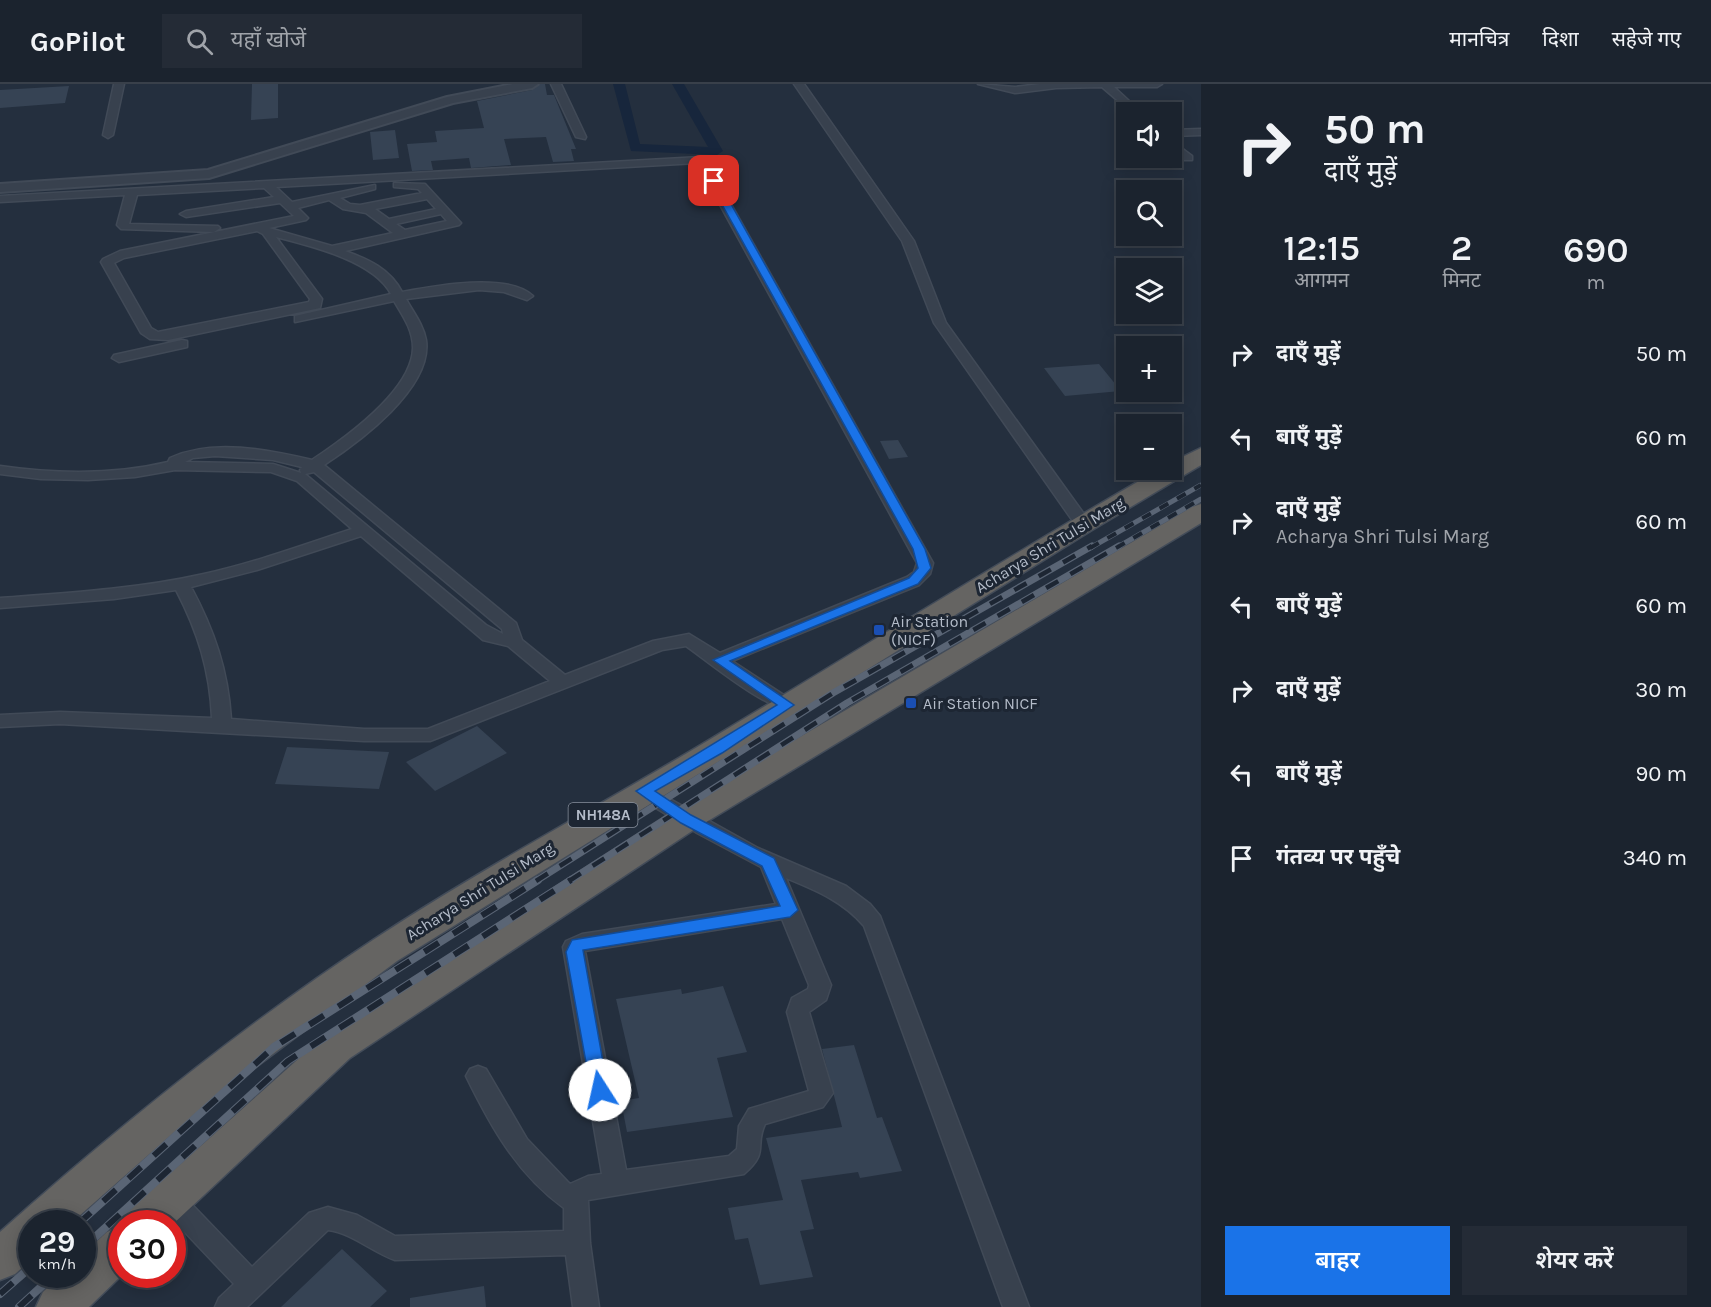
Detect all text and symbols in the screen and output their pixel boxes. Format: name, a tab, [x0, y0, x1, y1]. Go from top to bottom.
search box	[162, 14, 582, 68]
text: GoPilot	[30, 25, 126, 58]
icon: search	[183, 25, 216, 58]
text: यहाँ खोजें	[231, 27, 306, 53]
text: मानचित्र	[1449, 27, 1509, 51]
text: दिशा	[1542, 27, 1579, 51]
text: सहेजे गए	[1612, 27, 1681, 51]
map controls	[1116, 102, 1182, 480]
button: sound	[1116, 102, 1182, 168]
text: 50 m	[1324, 104, 1426, 154]
icon: right	[1225, 108, 1303, 186]
pin	[688, 155, 739, 206]
text: दाएँ मुड़ें	[1324, 155, 1397, 187]
icon: arrive	[697, 164, 730, 197]
button: search	[1116, 180, 1182, 246]
text: 12:15	[1283, 227, 1360, 269]
text: 2	[1451, 227, 1472, 269]
text: 690	[1563, 229, 1629, 271]
button: layers	[1116, 258, 1182, 324]
text: आगमन	[1294, 269, 1349, 292]
text: मिनट	[1442, 269, 1481, 292]
text: m	[1587, 271, 1605, 294]
button: +	[1116, 336, 1182, 402]
icon: right	[1225, 338, 1258, 371]
text: दाएँ मुड़ें	[1276, 340, 1341, 366]
text: 50 m	[1636, 341, 1687, 367]
button: −	[1116, 414, 1182, 480]
icon: left	[1225, 422, 1258, 455]
text: बाएँ मुड़ें	[1276, 424, 1342, 450]
text: 60 m	[1636, 425, 1687, 451]
street label: Acharya Shri Tulsi Marg	[972, 493, 1128, 597]
text: दाएँ मुड़ें	[1276, 496, 1341, 522]
icon: right	[1225, 506, 1258, 539]
text: 60 m	[1636, 509, 1687, 535]
text: Acharya Shri Tulsi Marg	[1276, 525, 1489, 548]
icon: left	[1225, 590, 1258, 623]
text: बाएँ मुड़ें	[1276, 592, 1342, 618]
text: 60 m	[1636, 593, 1687, 619]
place label: Air Station (NICF)	[891, 612, 968, 649]
marker: Air Station (NICF)	[872, 623, 886, 637]
icon: right	[1225, 674, 1258, 707]
text: दाएँ मुड़ें	[1276, 676, 1341, 702]
text: 30 m	[1635, 677, 1687, 703]
place label: Air Station NICF	[923, 694, 1038, 713]
marker: Air Station NICF	[904, 696, 918, 710]
icon: left	[1225, 758, 1258, 791]
text: बाएँ मुड़ें	[1276, 760, 1342, 786]
text: 90 m	[1635, 761, 1687, 787]
road number: NH148A	[568, 803, 638, 827]
street label: Acharya Shri Tulsi Marg	[403, 838, 557, 944]
icon: arrive	[1225, 842, 1258, 875]
text: गंतव्य पर पहुँचे	[1276, 844, 1400, 870]
text: 340 m	[1623, 845, 1687, 871]
position arrow	[568, 1058, 632, 1122]
speed limit sign: 30	[108, 1210, 186, 1288]
text: 29	[39, 1224, 75, 1260]
button: बाहर	[1225, 1226, 1450, 1295]
button: शेयर करें	[1462, 1226, 1687, 1295]
text: km/h	[38, 1255, 76, 1273]

